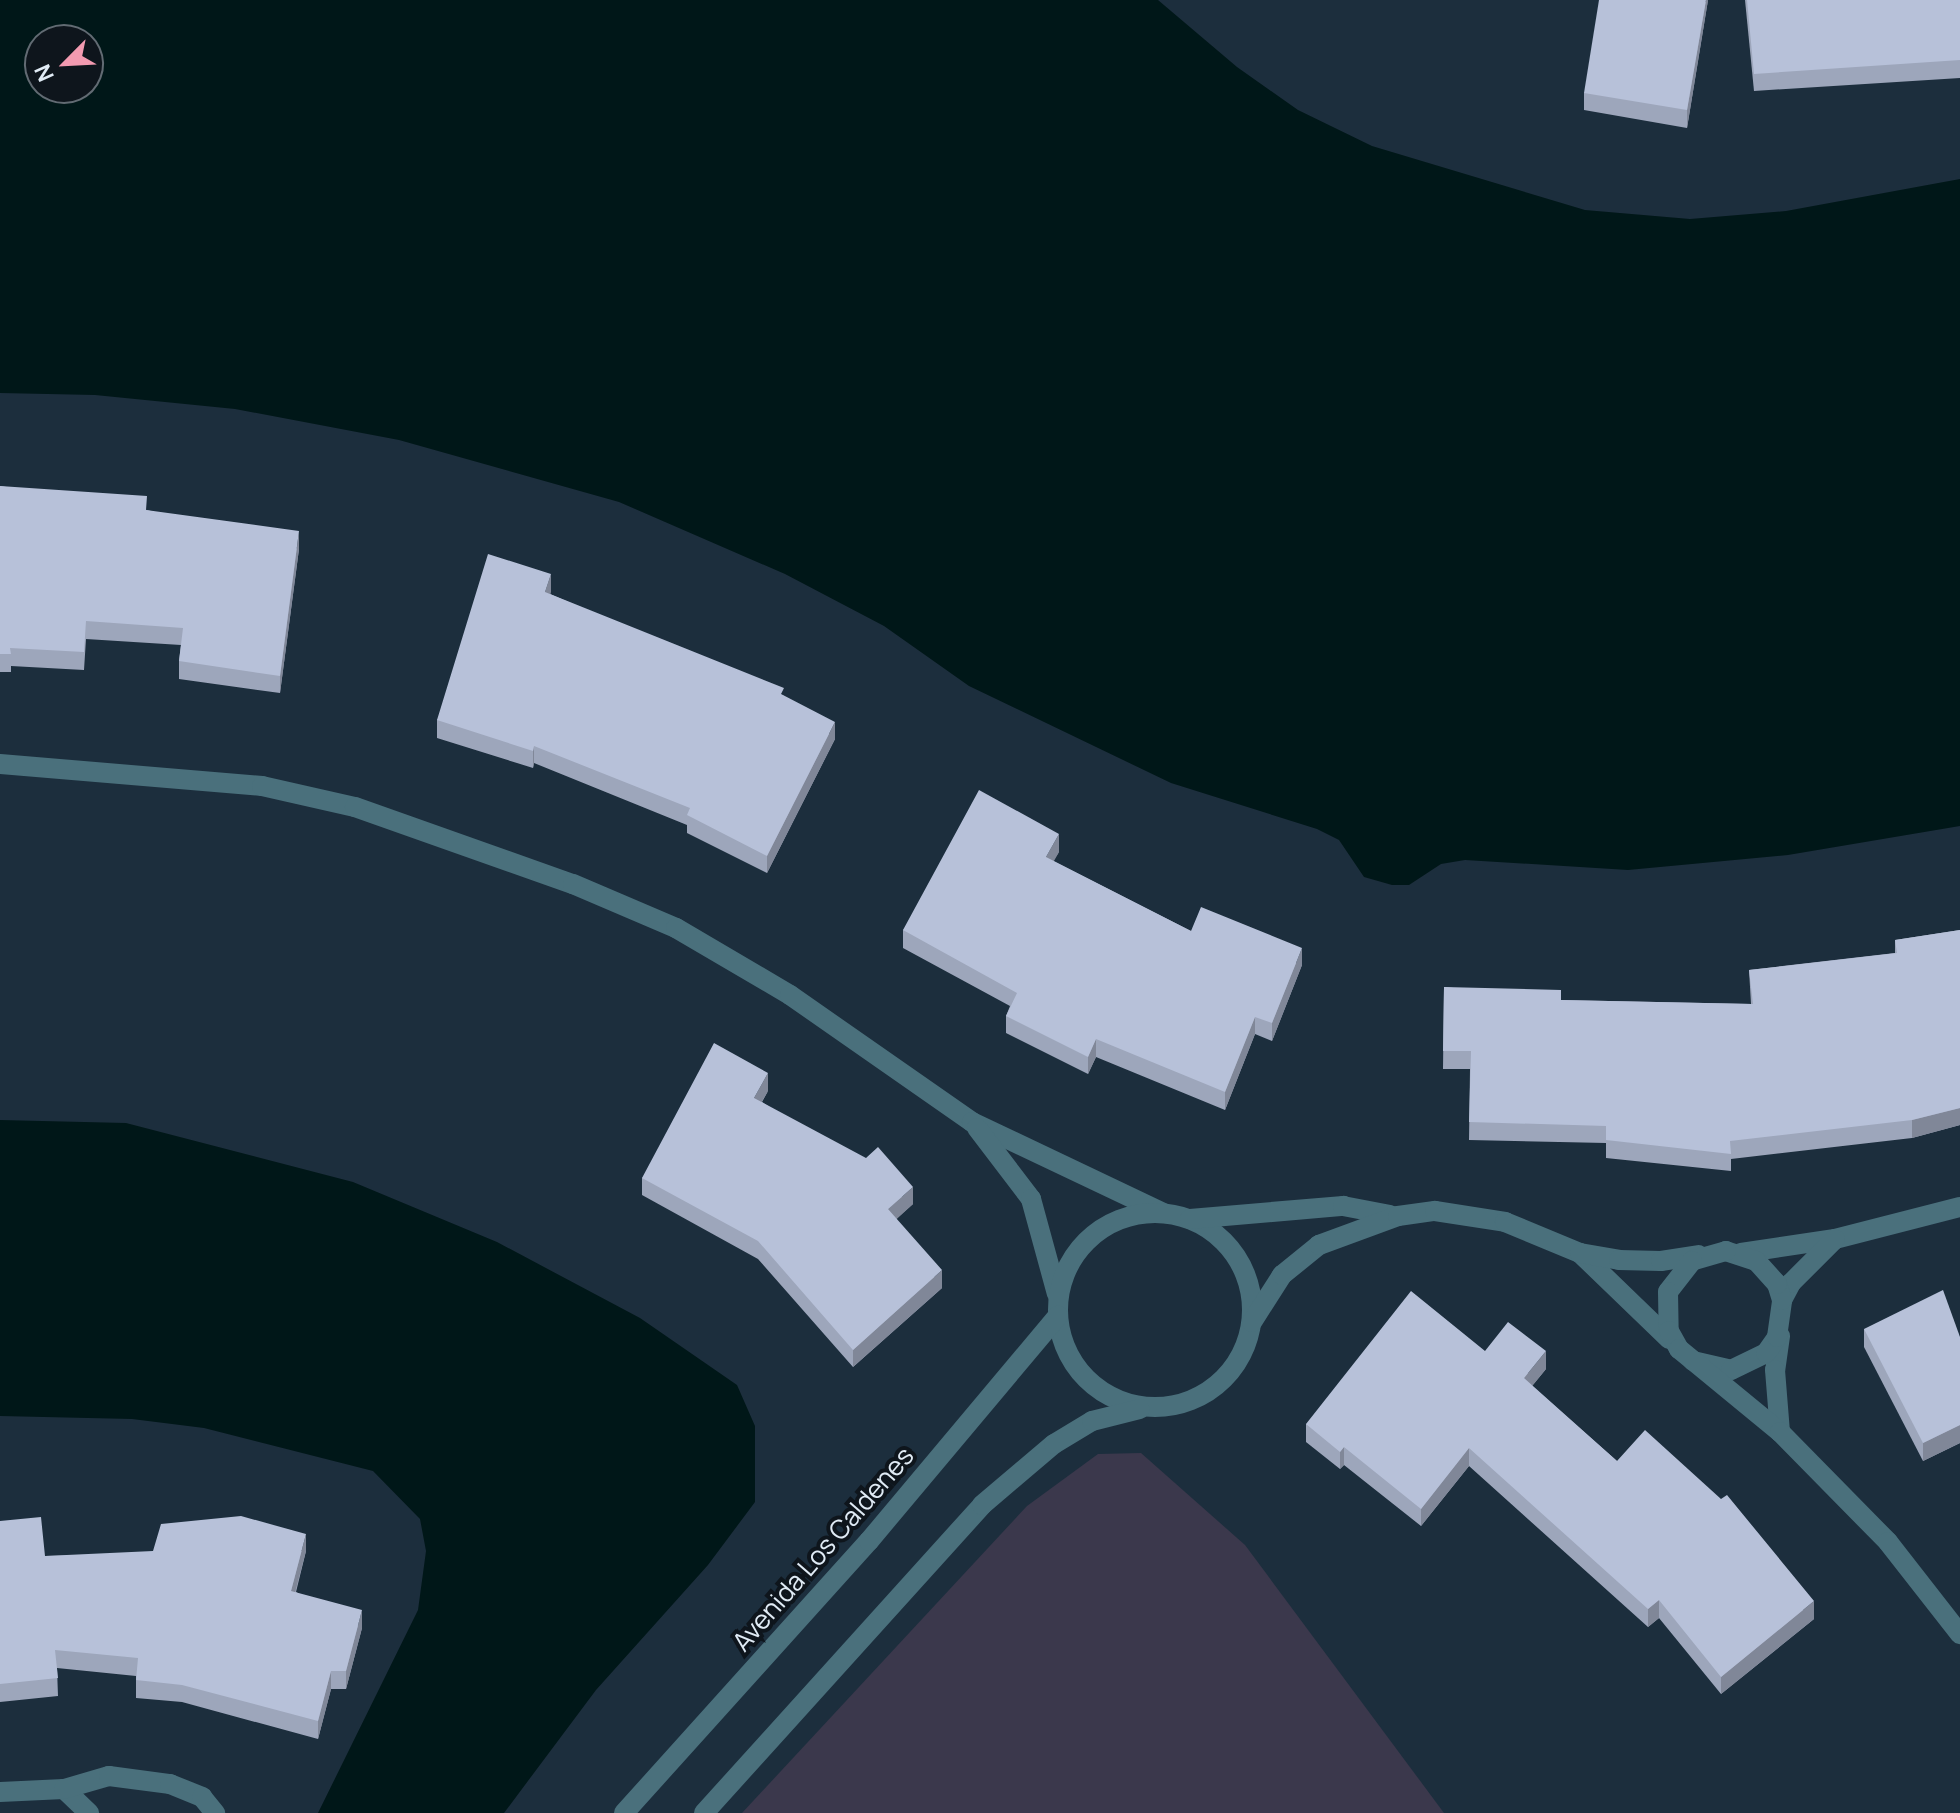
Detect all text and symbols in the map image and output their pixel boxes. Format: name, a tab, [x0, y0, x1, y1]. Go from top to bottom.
north arrow	[24, 24, 104, 104]
text: N	[27, 60, 61, 86]
street label: Avenida Los Caldenes	[726, 1441, 920, 1657]

